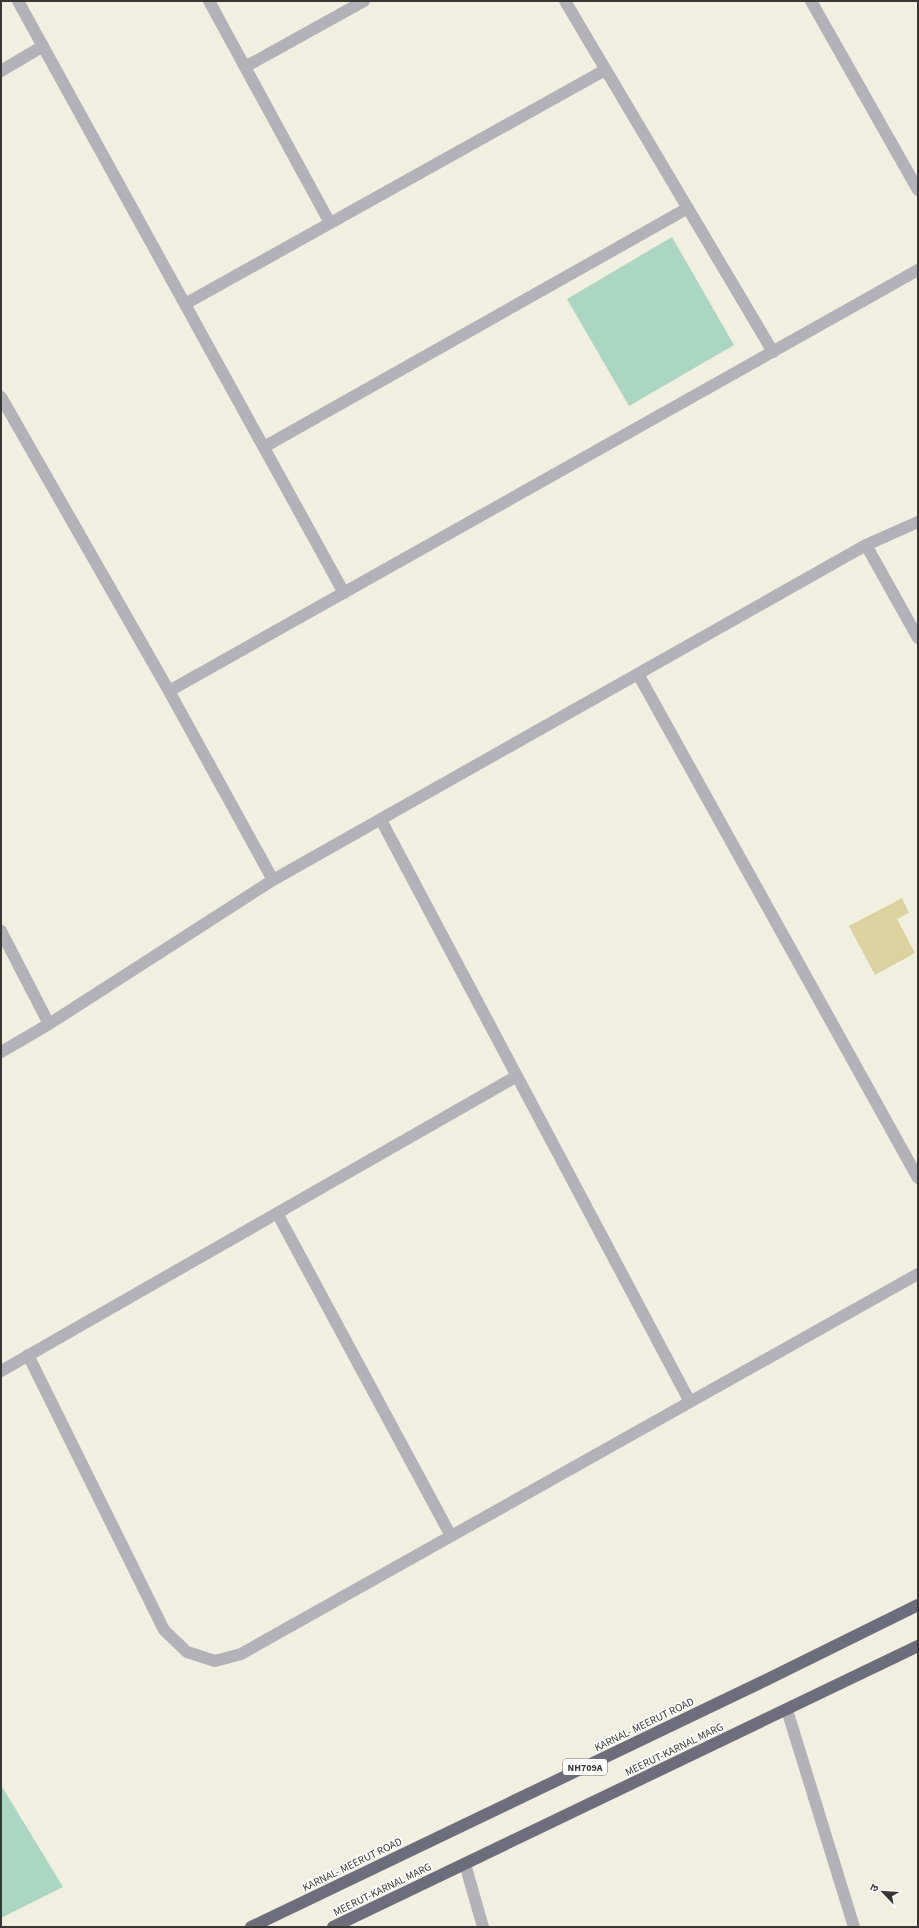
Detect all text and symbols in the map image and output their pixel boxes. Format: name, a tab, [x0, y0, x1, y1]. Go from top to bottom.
street label: KARNAL- MEERUT ROAD	[592, 1694, 697, 1755]
street label: MEERUT-KARNAL MARG	[623, 1719, 726, 1780]
road number: NH709A	[563, 1759, 607, 1775]
street label: KARNAL- MEERUT ROAD	[300, 1834, 405, 1895]
street label: MEERUT-KARNAL MARG	[331, 1859, 434, 1920]
north arrow	[863, 1872, 903, 1912]
text: उ	[866, 1881, 883, 1894]

